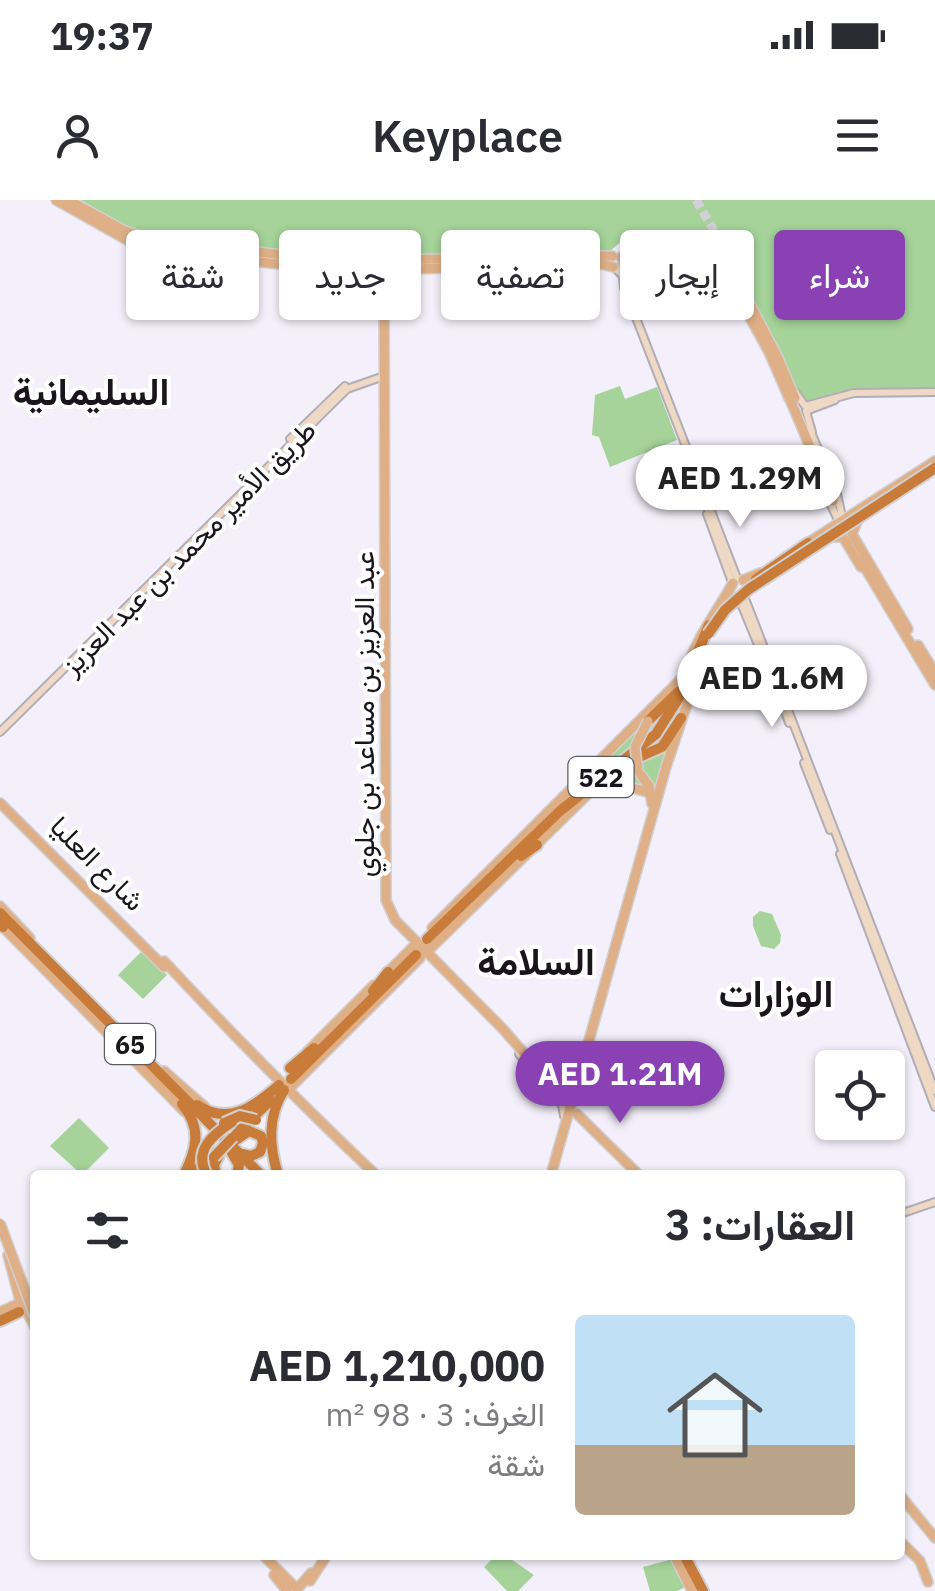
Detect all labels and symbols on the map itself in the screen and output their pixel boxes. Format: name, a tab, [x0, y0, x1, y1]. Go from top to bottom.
district label: السليمانية	[13, 366, 169, 415]
street label: طريق الأمير محمد بن عبد العزيز	[52, 412, 323, 683]
pin: AED 1.29M	[626, 445, 854, 530]
street label: عبد العزيز بن مساعد بن جلوي	[345, 551, 387, 877]
pin: AED 1.6M	[669, 645, 875, 730]
road number: 522	[568, 757, 634, 797]
street label: شارع العليا	[42, 808, 153, 919]
district label: السلامة	[477, 936, 595, 985]
district label: الوزارات	[719, 968, 833, 1018]
road number: 65	[105, 1024, 155, 1064]
pin: AED 1.21M	[506, 1041, 734, 1126]

